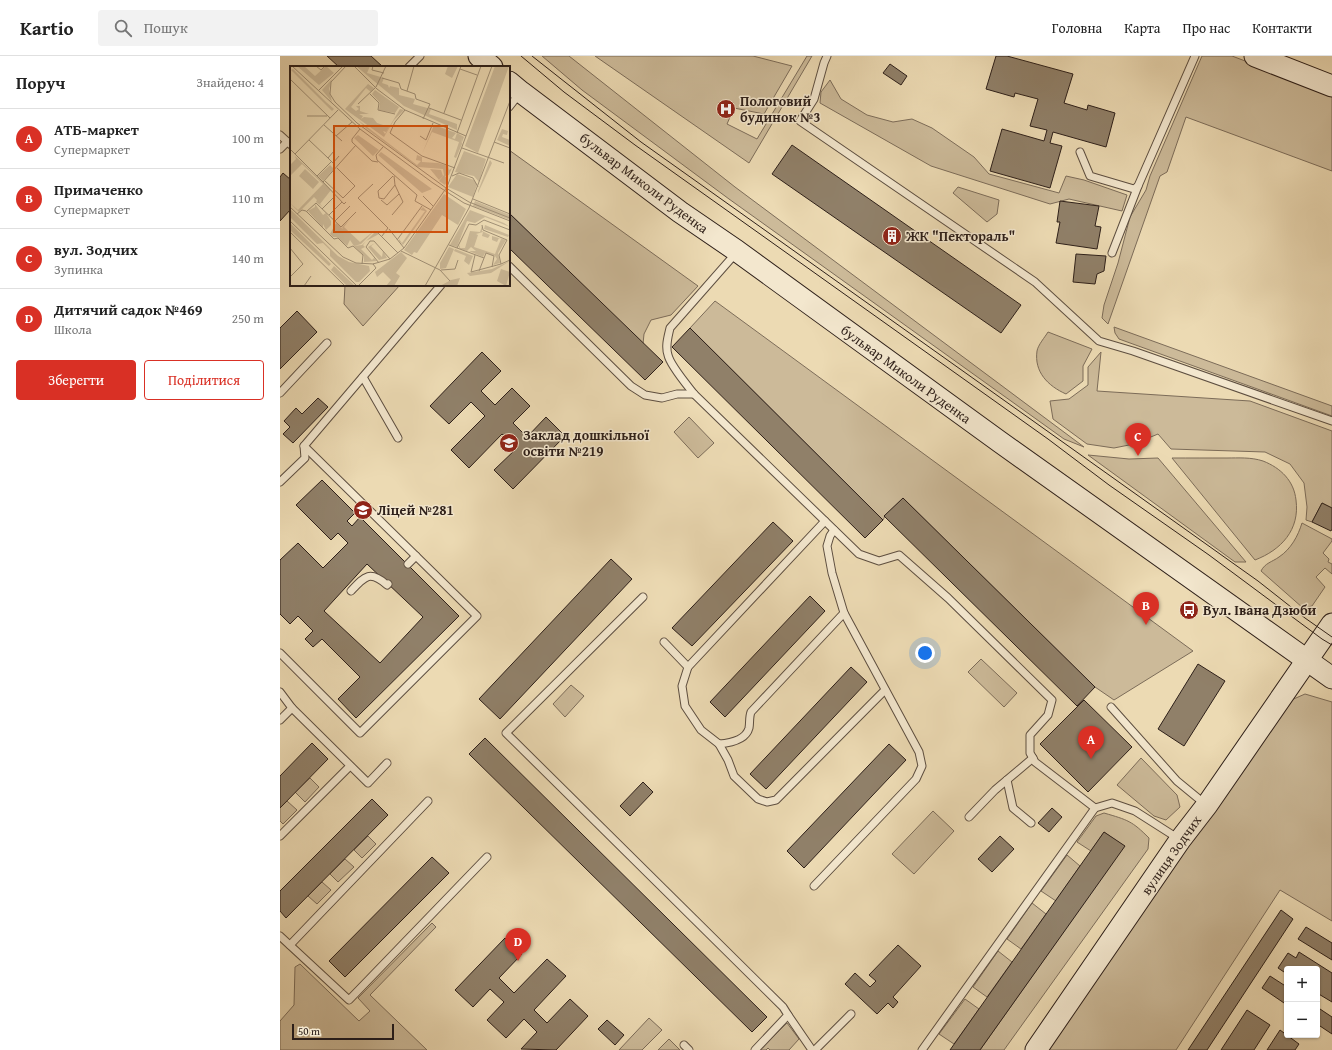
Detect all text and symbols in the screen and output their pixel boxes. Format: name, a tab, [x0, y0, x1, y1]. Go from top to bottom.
search box	[98, 10, 378, 46]
text: Kartio	[20, 14, 74, 42]
icon: search	[112, 17, 134, 39]
text: Пошук	[144, 17, 188, 38]
text: Головна	[1052, 18, 1102, 38]
text: Карта	[1124, 18, 1160, 38]
text: Про нас	[1182, 18, 1230, 38]
text: Контакти	[1252, 18, 1312, 38]
inset map	[290, 66, 510, 286]
text: Поруч	[16, 70, 65, 95]
text: Знайдено: 4	[196, 73, 264, 92]
place label: Пологовий будинок №3	[740, 91, 821, 127]
hospital icon: Пологовий будинок №3	[715, 98, 737, 120]
text: АТБ-маркет	[54, 119, 139, 140]
street label: бульвар Миколи Руденка	[575, 128, 713, 238]
text: A	[25, 129, 33, 148]
text: 100 m	[232, 129, 264, 148]
text: Супермаркет	[54, 140, 130, 159]
text: Примаченко	[54, 179, 143, 200]
text: B	[25, 189, 33, 208]
text: 110 m	[232, 189, 264, 208]
text: Супермаркет	[54, 200, 130, 219]
building icon: ЖК "Пектораль"	[881, 225, 903, 247]
place label: ЖК "Пектораль"	[905, 226, 1015, 246]
text: вул. Зодчих	[54, 239, 138, 260]
text: C	[25, 249, 33, 268]
text: 140 m	[232, 249, 264, 268]
text: Зупинка	[54, 260, 103, 279]
text: Дитячий садок №469	[54, 299, 203, 320]
text: D	[25, 309, 33, 328]
text: 250 m	[232, 309, 264, 328]
text: Школа	[54, 320, 92, 339]
street label: бульвар Миколи Руденка	[837, 320, 975, 428]
button: Зберегти	[16, 360, 136, 400]
button: Поділитися	[144, 360, 264, 400]
pin: C	[1125, 423, 1151, 456]
place label: Заклад дошкільної освіти №219	[523, 425, 649, 461]
school or university icon: Заклад дошкільної освіти №219	[498, 432, 520, 454]
school or university icon: Ліцей №281	[352, 499, 374, 521]
place label: Ліцей №281	[377, 500, 454, 520]
pin: B	[1133, 592, 1159, 625]
bus stop icon: Вул. Івана Дзюби	[1178, 599, 1200, 621]
place label: Вул. Івана Дзюби	[1203, 600, 1317, 620]
your location	[915, 643, 935, 663]
pin: A	[1078, 726, 1104, 759]
street label: вулиця Зодчих	[1136, 810, 1206, 899]
pin: D	[505, 928, 531, 961]
map controls	[1284, 966, 1320, 1038]
button: +	[1284, 966, 1320, 1002]
button: −	[1284, 1002, 1320, 1038]
scale bar	[292, 1022, 394, 1041]
text: 50 m	[298, 1023, 320, 1039]

